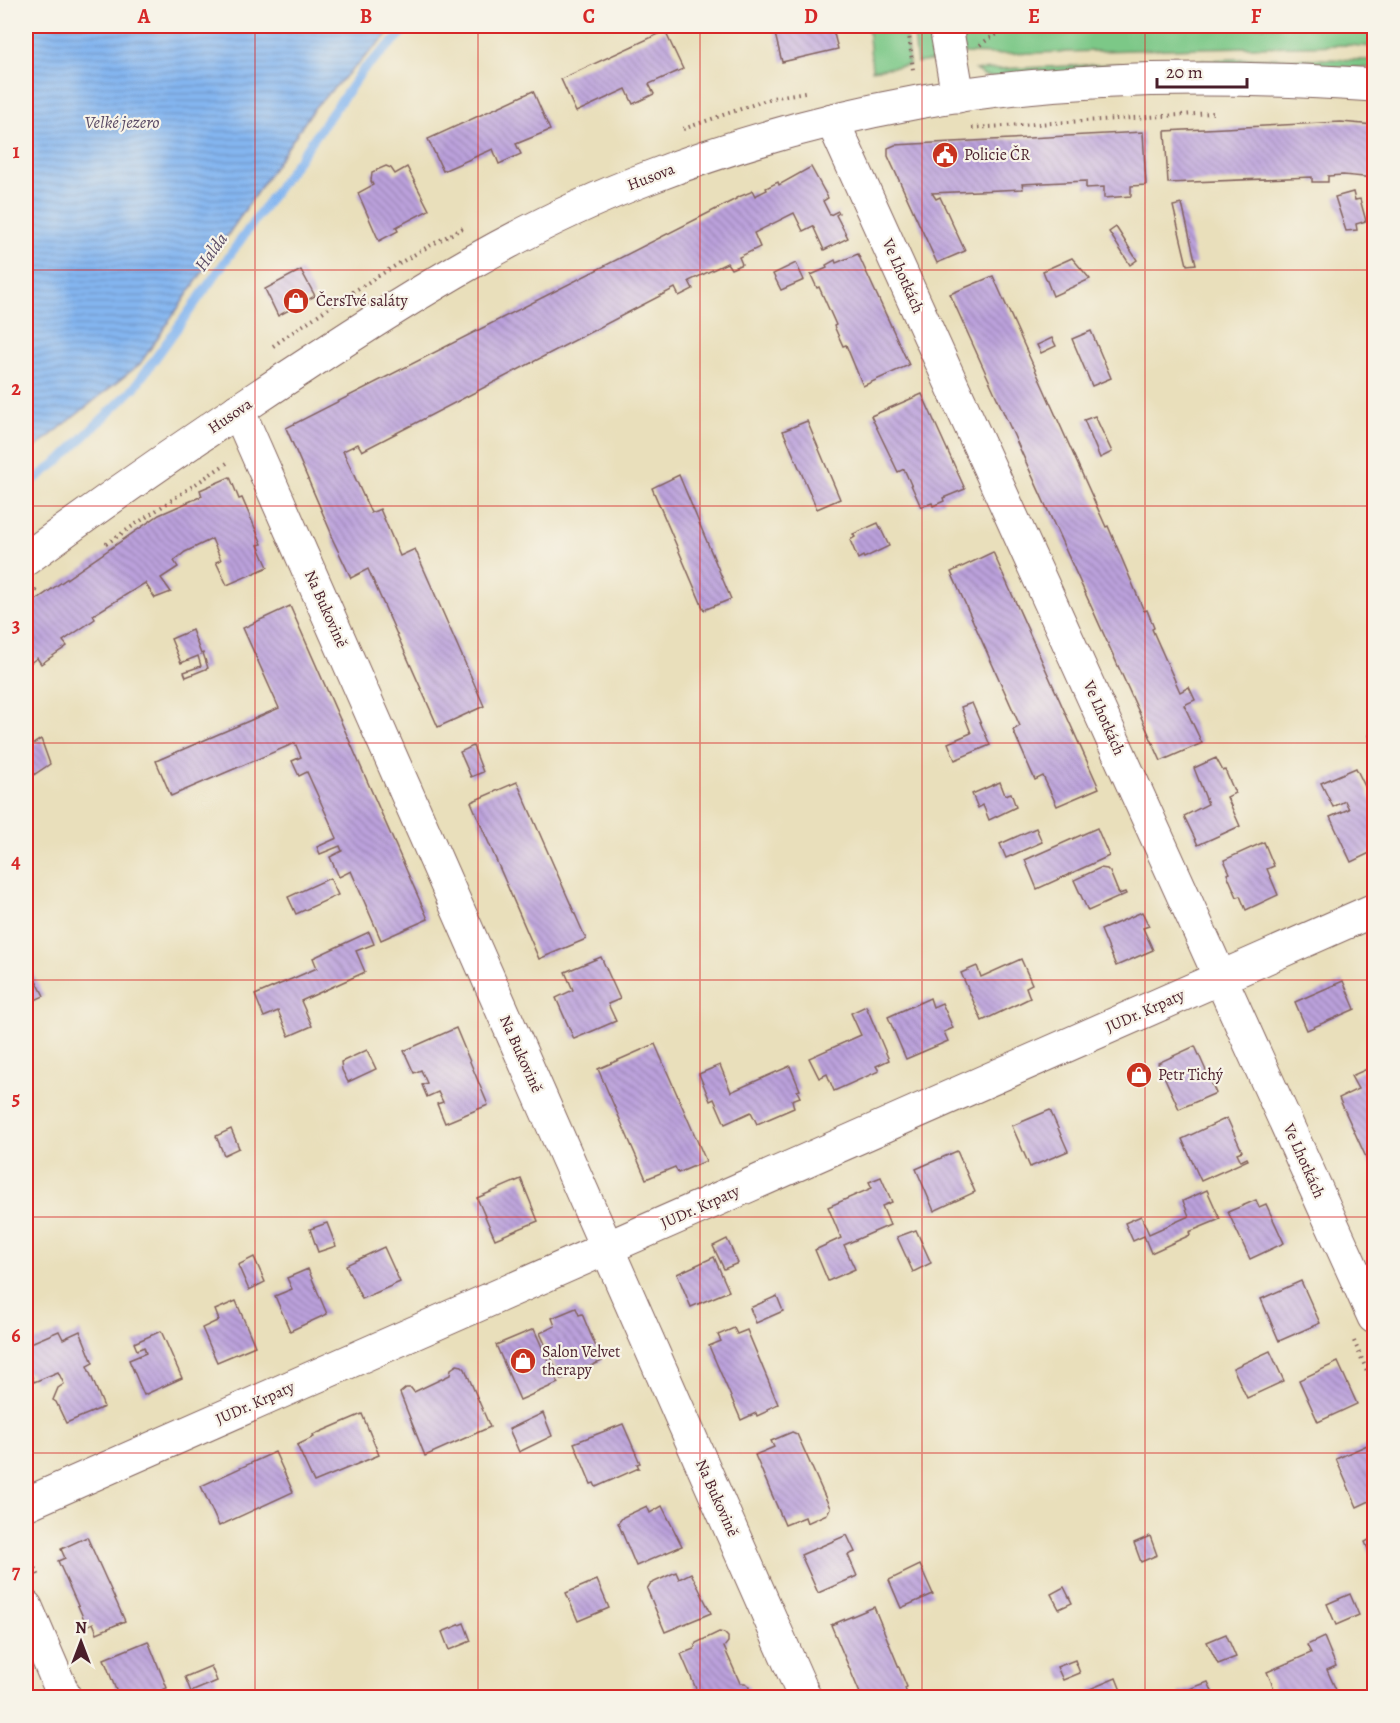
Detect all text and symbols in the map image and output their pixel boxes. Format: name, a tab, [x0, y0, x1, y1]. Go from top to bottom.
text: A	[137, 3, 151, 30]
text: B	[360, 3, 372, 30]
text: C	[583, 3, 595, 30]
text: D	[804, 3, 818, 30]
text: E	[1028, 3, 1040, 30]
text: F	[1251, 3, 1262, 30]
scale bar	[1157, 51, 1247, 89]
text: 20 m	[1166, 60, 1203, 84]
water label: Velké jezero	[84, 110, 160, 134]
text: 1	[12, 138, 20, 165]
public building icon: Policie ČR	[930, 140, 960, 170]
place label: Policie ČR	[964, 144, 1030, 166]
street label: Husova	[624, 158, 678, 196]
water label: Halda	[189, 228, 233, 276]
street label: Ve Lhotkách	[876, 234, 929, 317]
shop icon: ČersTvé saláty	[281, 286, 311, 316]
place label: ČersTvé saláty	[316, 290, 408, 312]
text: 2	[11, 375, 21, 402]
street label: Husova	[203, 393, 257, 439]
street label: Na Bukovině	[299, 567, 353, 651]
text: 3	[12, 612, 20, 639]
street label: Ve Lhotkách	[1077, 676, 1130, 759]
text: 4	[11, 848, 21, 875]
street label: JUDr. Krpaty	[1102, 983, 1189, 1038]
street label: Na Bukovině	[494, 1012, 548, 1096]
shop icon: Petr Tichý	[1124, 1060, 1154, 1090]
place label: Petr Tichý	[1158, 1064, 1224, 1086]
text: 5	[12, 1085, 20, 1112]
street label: Ve Lhotkách	[1277, 1119, 1330, 1202]
street label: JUDr. Krpaty	[657, 1179, 744, 1234]
text: 6	[11, 1322, 21, 1349]
place label: Salon Velvet therapy	[542, 1341, 620, 1381]
shop icon: Salon Velvet therapy	[508, 1346, 538, 1376]
street label: JUDr. Krpaty	[212, 1375, 299, 1430]
street label: Na Bukovině	[690, 1456, 744, 1540]
text: 7	[12, 1558, 21, 1585]
north arrow	[51, 1612, 111, 1672]
text: N	[75, 1617, 87, 1639]

